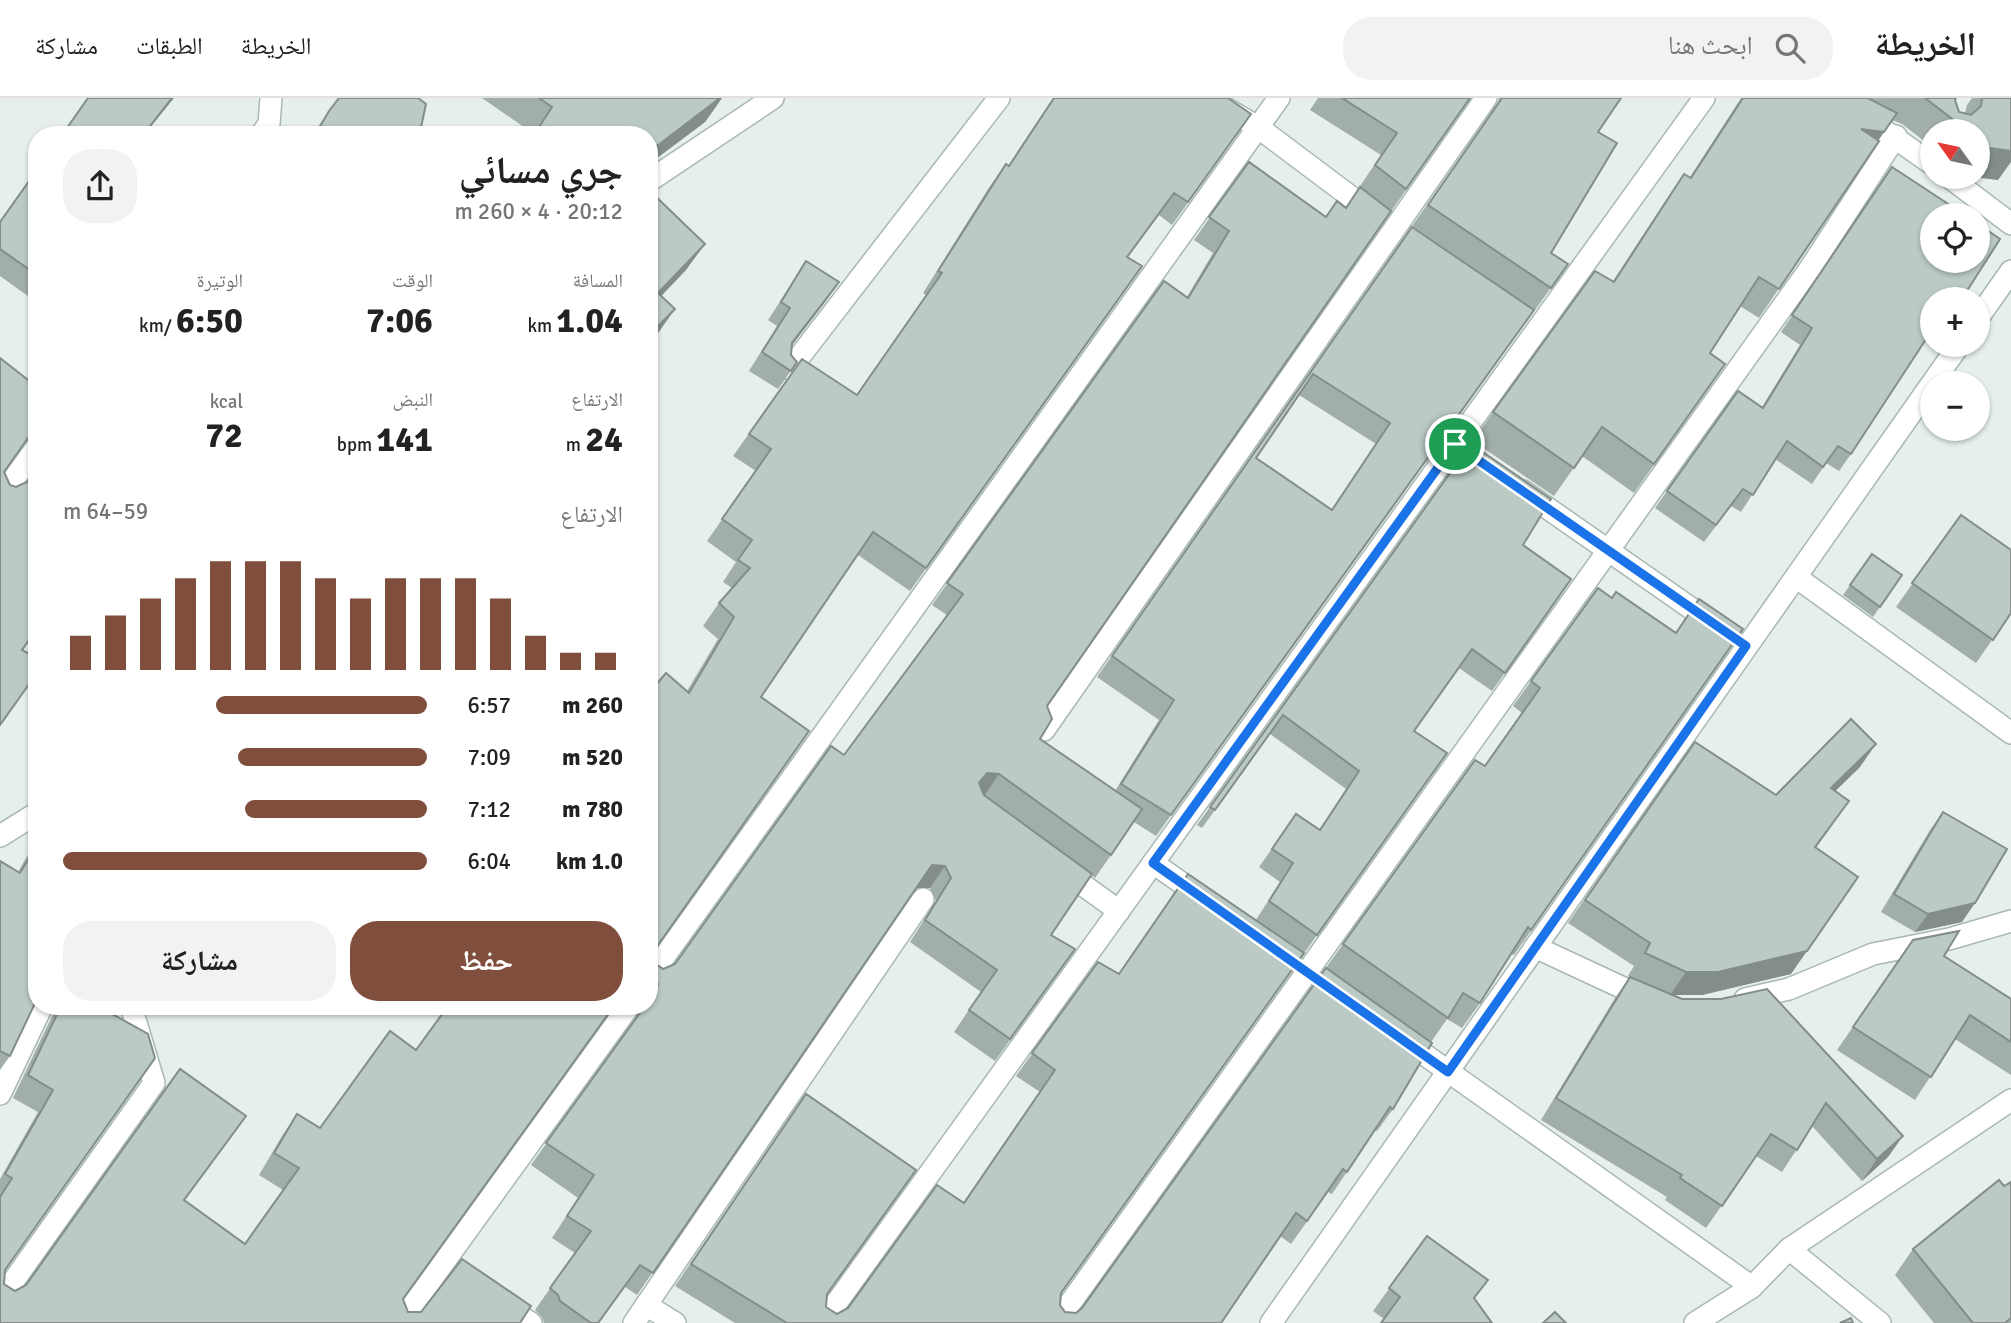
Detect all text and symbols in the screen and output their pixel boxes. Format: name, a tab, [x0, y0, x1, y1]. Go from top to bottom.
search box	[1343, 17, 1833, 80]
text: الخريطة	[1875, 24, 1976, 65]
icon: search	[1771, 29, 1809, 67]
text: ابحث هنا	[1668, 30, 1753, 62]
text: مشاركة	[35, 31, 98, 61]
text: الطبقات	[136, 31, 203, 61]
text: الخريطة	[241, 31, 311, 61]
north arrow	[1920, 119, 1990, 189]
map controls	[1920, 119, 1990, 441]
text: جري مسائي	[459, 147, 623, 194]
button: share	[63, 149, 137, 223]
text: 20:12 · 4 × 260 m	[454, 197, 623, 226]
button: locate	[1920, 203, 1990, 273]
text: الوتيرة	[197, 269, 243, 293]
text: الوقت	[392, 269, 433, 293]
text: المسافة	[573, 269, 623, 293]
button: +	[1920, 287, 1990, 357]
text: 6:50	[176, 299, 243, 342]
text: 7:06	[366, 299, 433, 342]
text: 1.04	[556, 299, 623, 342]
text: /km	[139, 314, 176, 338]
text: km	[527, 314, 556, 338]
button: −	[1920, 371, 1990, 441]
text: النبض	[392, 388, 433, 412]
text: الارتفاع	[571, 388, 623, 412]
text: kcal	[210, 390, 243, 414]
text: 72	[205, 414, 243, 457]
pin	[1425, 414, 1485, 474]
text: 141	[376, 418, 433, 461]
text: 24	[585, 418, 623, 461]
icon: arrive	[1436, 425, 1474, 463]
text: bpm	[337, 433, 376, 457]
text: m	[566, 433, 585, 457]
text: 59–64 m	[63, 497, 148, 526]
text: الارتفاع	[560, 500, 623, 529]
text: 6:57	[468, 691, 511, 720]
text: 260 m	[562, 691, 623, 720]
text: 7:09	[468, 743, 511, 772]
text: 520 m	[562, 743, 623, 772]
text: 7:12	[468, 795, 511, 824]
text: 780 m	[562, 795, 623, 824]
text: 6:04	[468, 847, 511, 876]
text: 1.0 km	[556, 847, 623, 876]
button: مشاركة	[63, 921, 336, 1001]
button: حفظ	[350, 921, 623, 1001]

